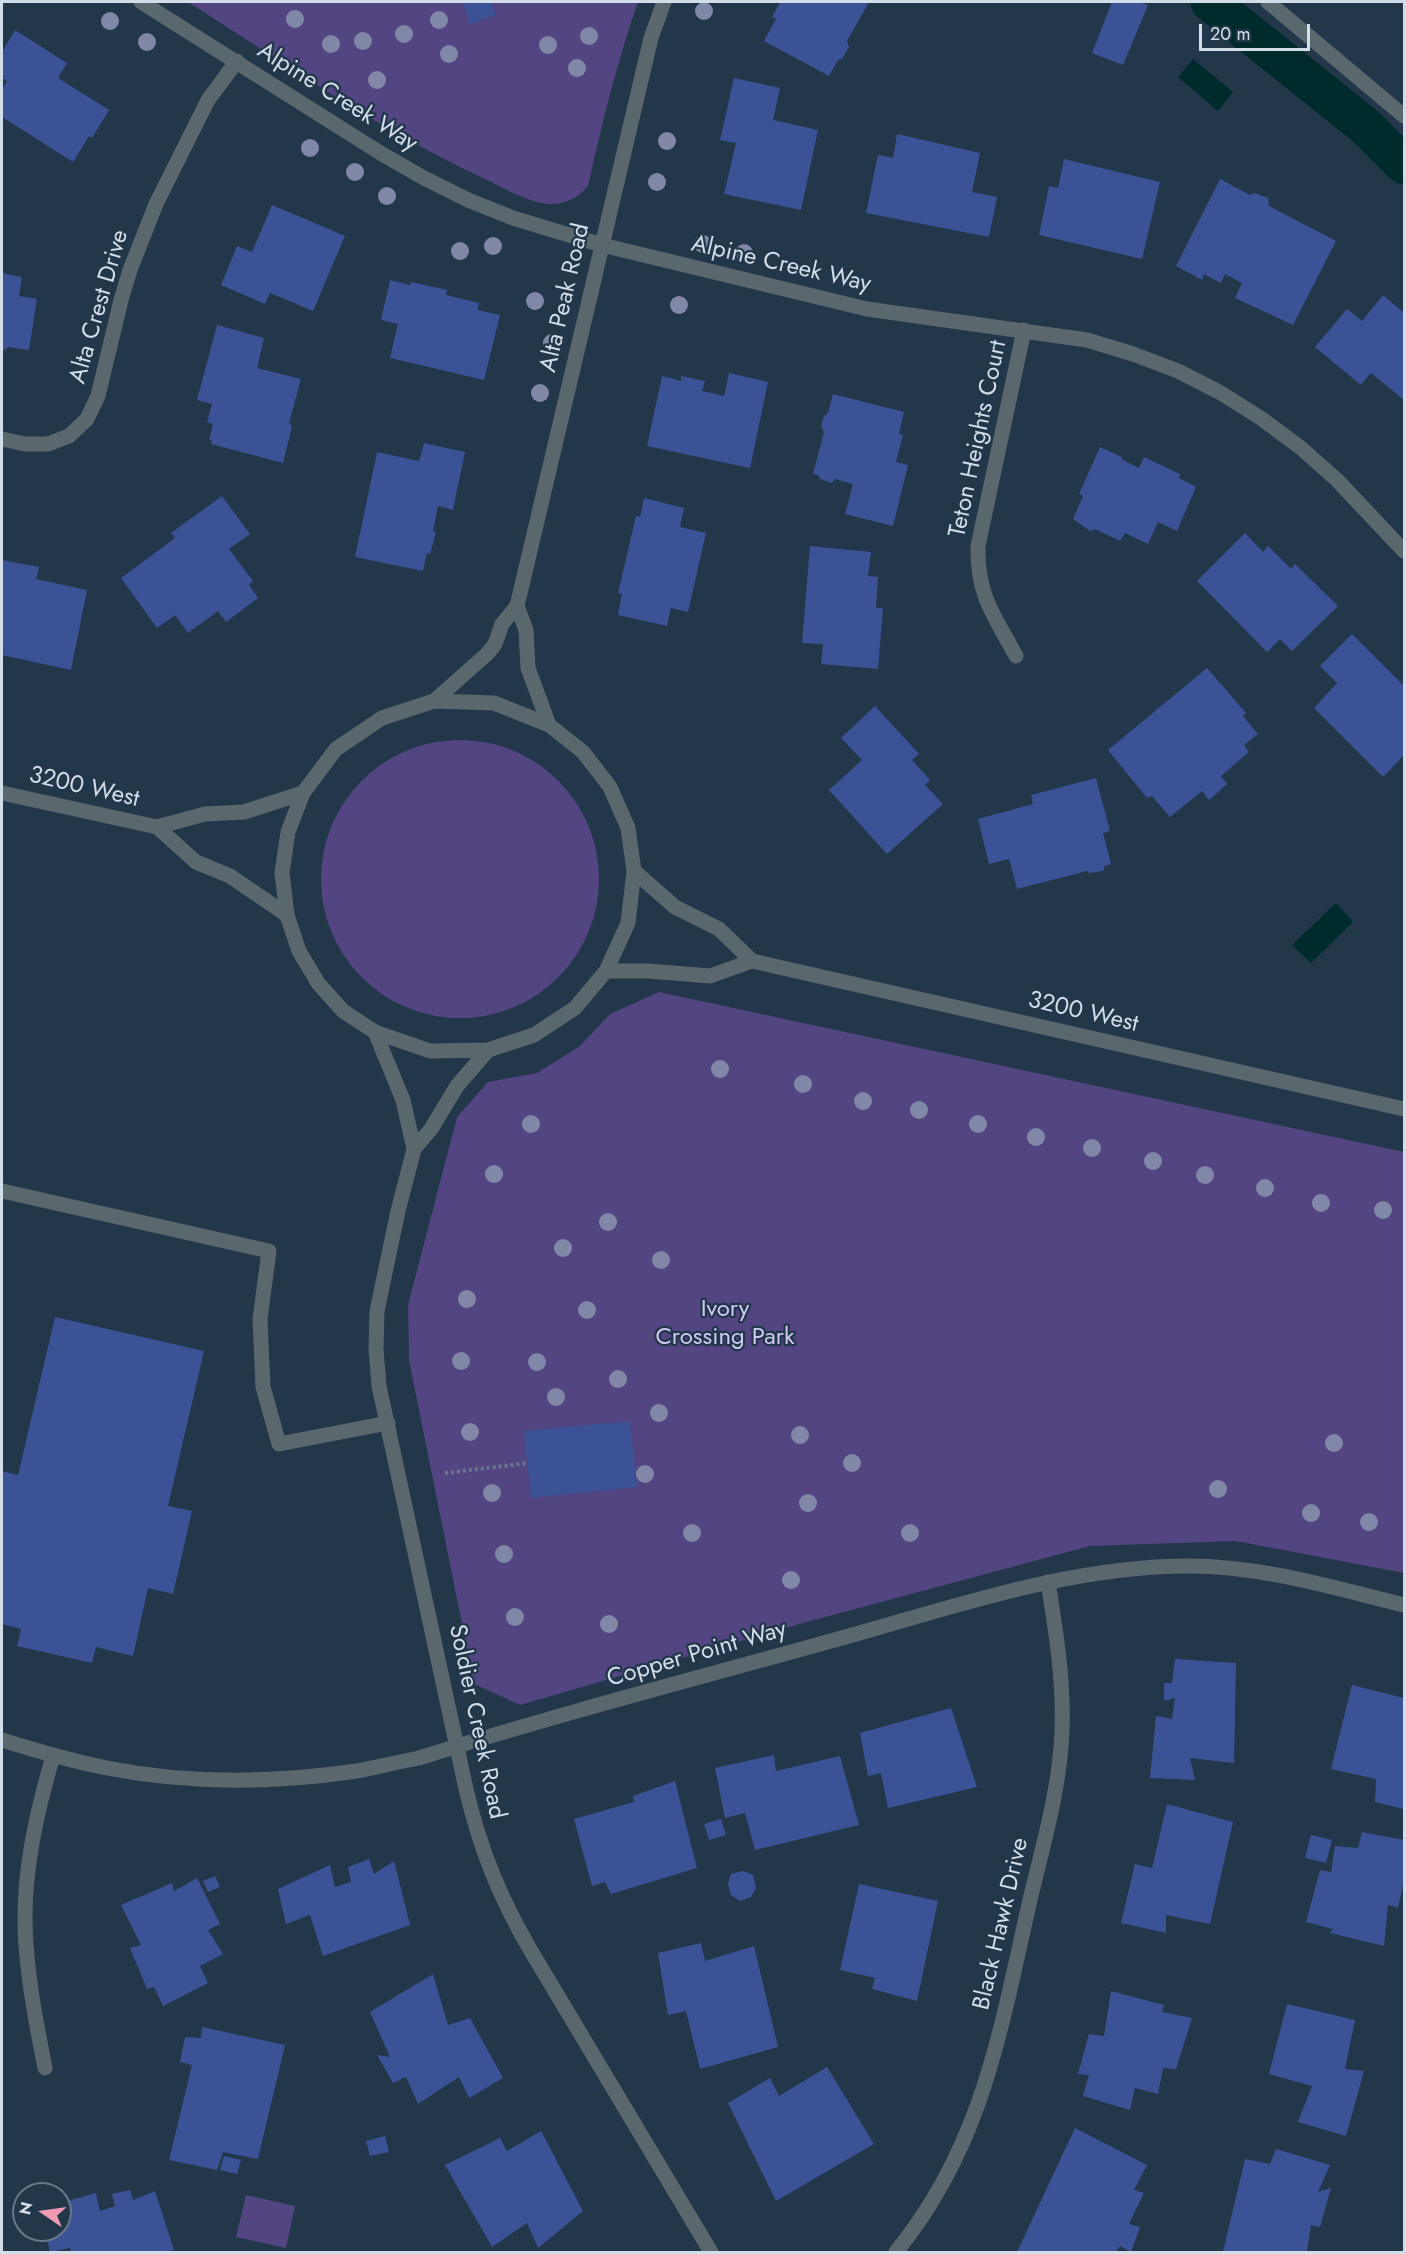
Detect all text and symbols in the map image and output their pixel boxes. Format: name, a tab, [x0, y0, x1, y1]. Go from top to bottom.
scale bar	[1202, 12, 1313, 50]
text: 20 m	[1210, 21, 1250, 47]
street label: Alpine Creek Way	[252, 37, 422, 159]
street label: Alta Peak Road	[535, 221, 597, 375]
street label: Alta Crest Drive	[64, 227, 136, 387]
street label: Alpine Creek Way	[688, 230, 874, 300]
street label: Teton Heights Court	[944, 338, 1014, 540]
street label: 3200 West	[26, 761, 142, 815]
street label: 3200 West	[1025, 986, 1141, 1040]
park label: Ivory Crossing Park	[655, 1296, 795, 1352]
street label: Copper Point Way	[604, 1616, 790, 1694]
street label: Soldier Creek Road	[441, 1622, 511, 1822]
street label: Black Hawk Drive	[968, 1835, 1036, 2013]
north arrow	[12, 2182, 72, 2242]
text: N	[13, 2200, 39, 2217]

